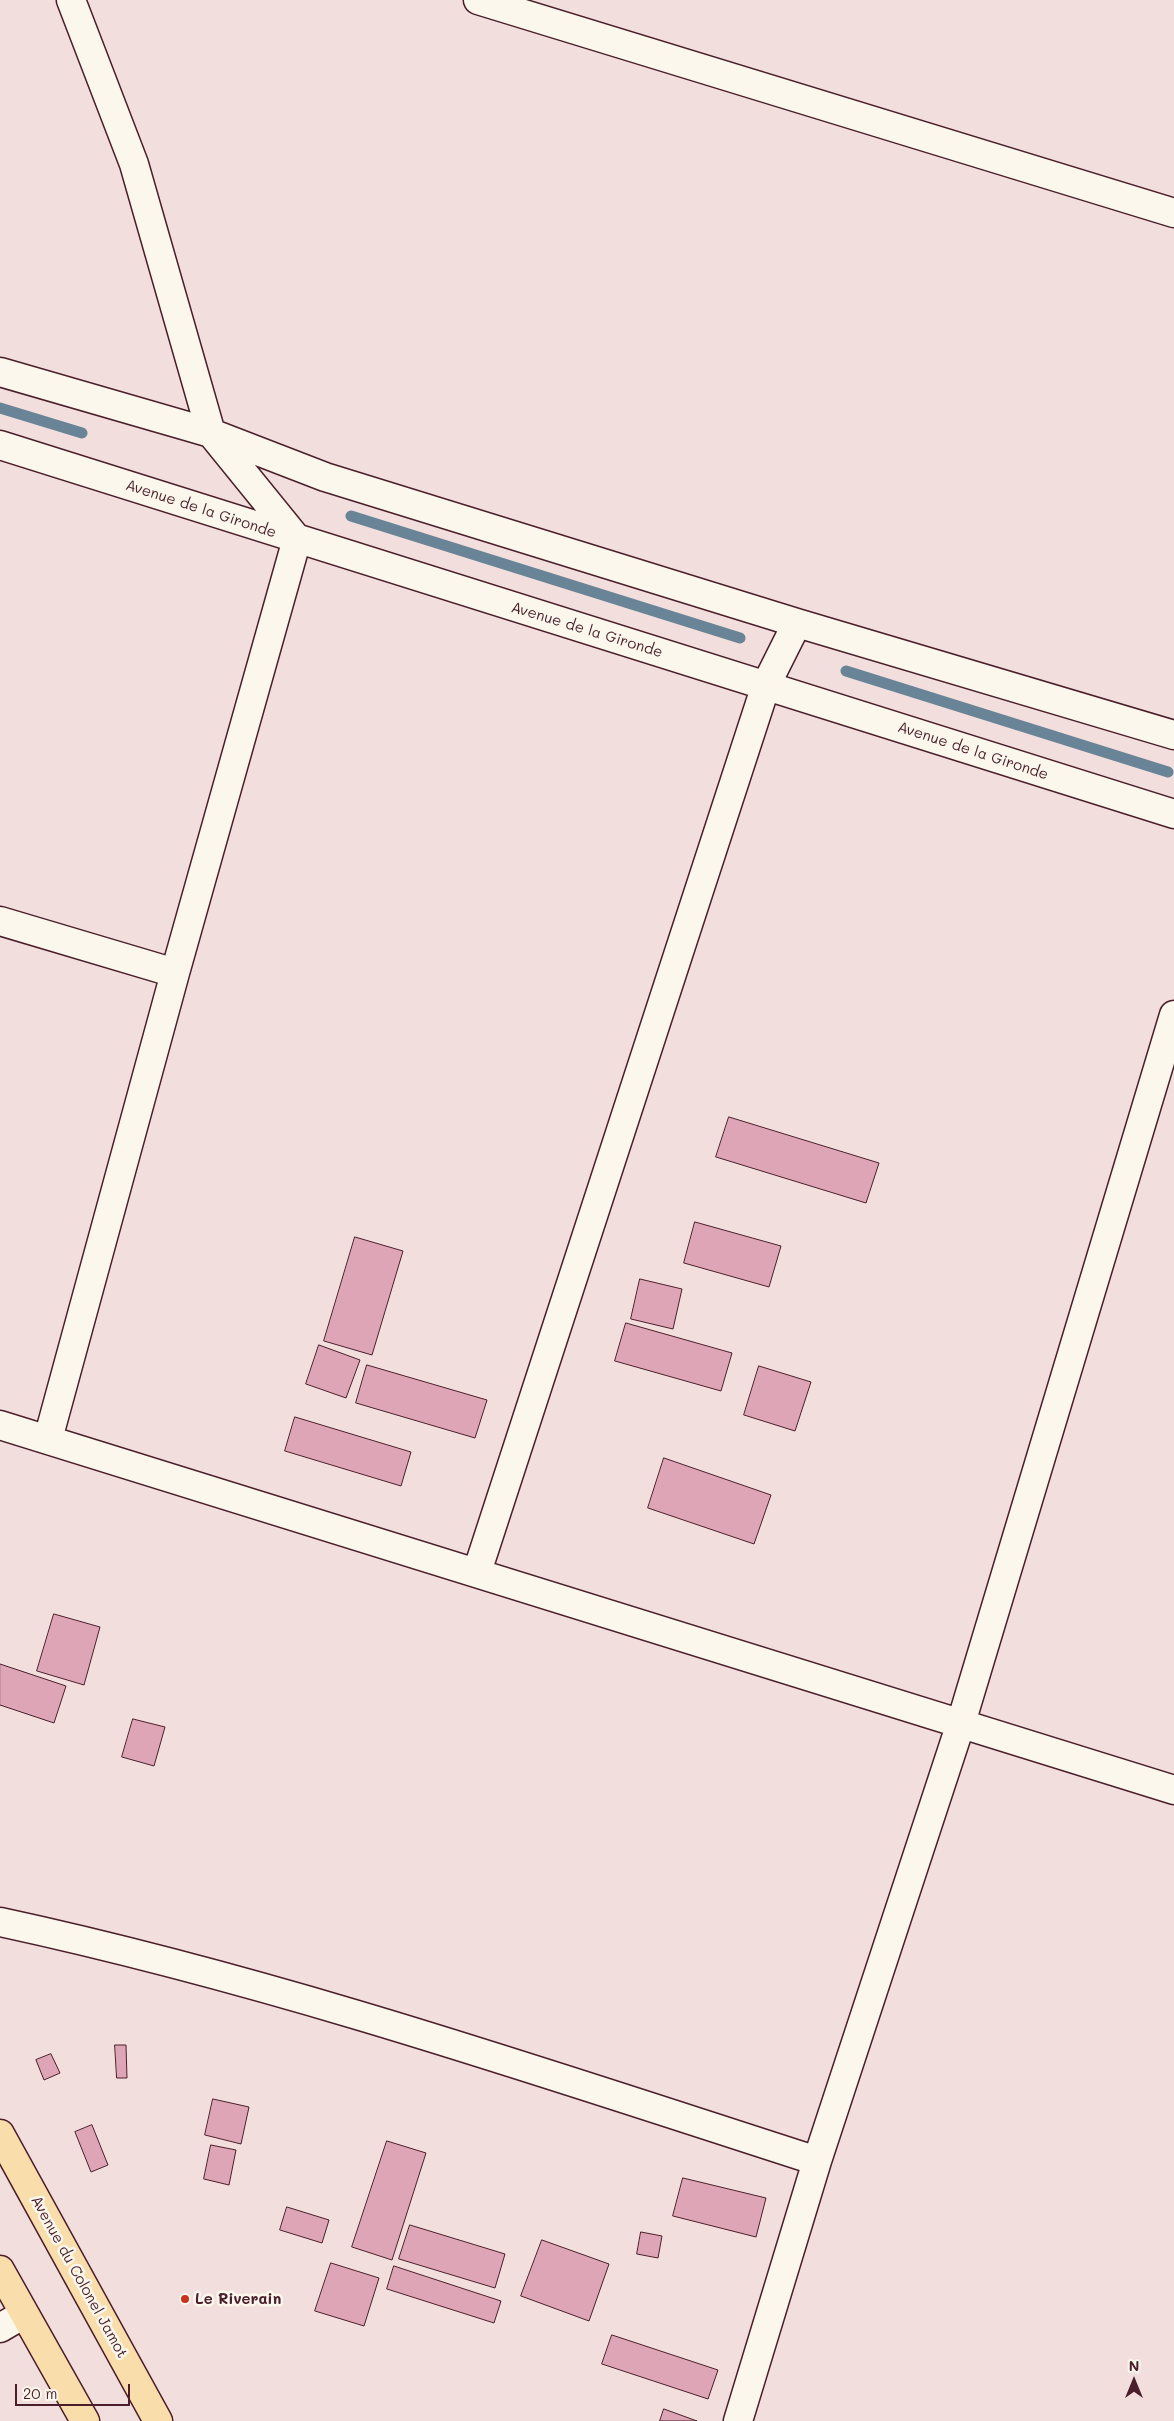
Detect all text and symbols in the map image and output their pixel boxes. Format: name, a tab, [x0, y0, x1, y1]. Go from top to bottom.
street label: Avenue de la Gironde	[123, 476, 279, 542]
street label: Avenue de la Gironde	[509, 598, 665, 662]
street label: Avenue de la Gironde	[895, 718, 1051, 784]
street label: Avenue du Colonel Jamot	[27, 2193, 131, 2361]
place label: Le Riverain	[195, 2290, 281, 2308]
marker: Le Riverain	[179, 2293, 191, 2305]
north arrow	[1109, 2356, 1159, 2406]
text: N	[1129, 2356, 1139, 2375]
scale bar	[18, 2374, 132, 2406]
text: 20 m	[23, 2383, 57, 2403]

